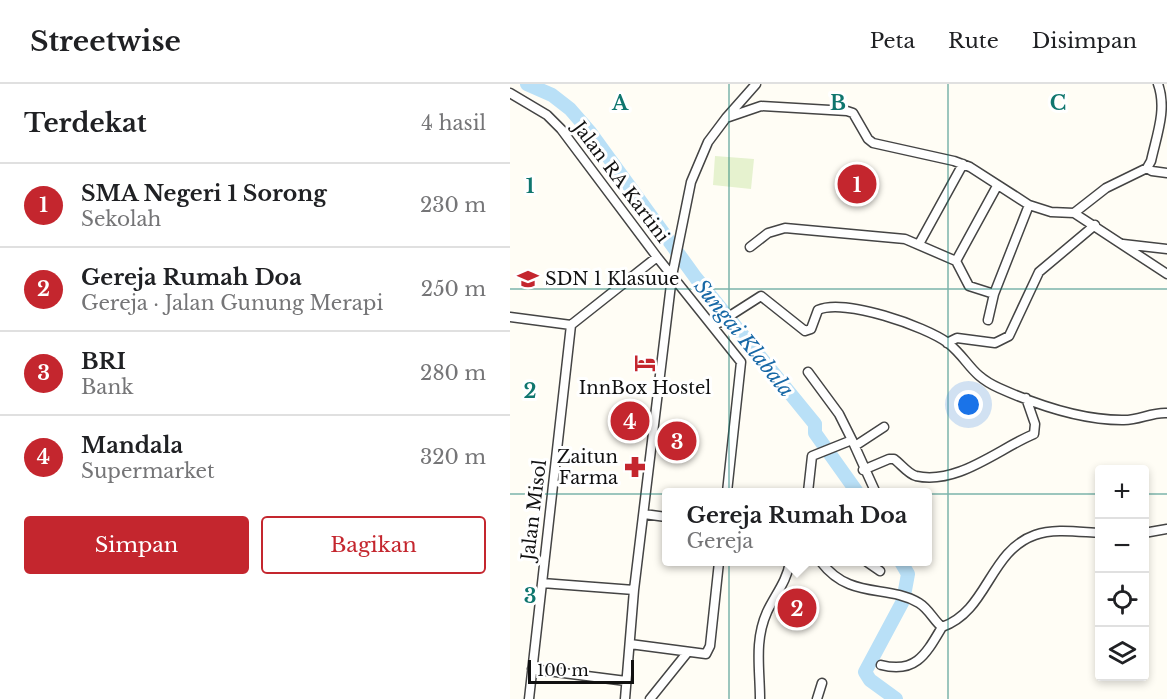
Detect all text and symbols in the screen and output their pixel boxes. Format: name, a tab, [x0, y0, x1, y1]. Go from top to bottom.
text: Streetwise	[30, 24, 181, 59]
text: Peta	[870, 28, 915, 54]
text: Rute	[948, 28, 999, 54]
text: Disimpan	[1032, 28, 1137, 54]
text: A	[611, 91, 629, 115]
text: B	[830, 91, 846, 115]
text: C	[1050, 91, 1066, 115]
text: Terdekat	[24, 107, 147, 139]
text: 4 hasil	[421, 111, 486, 135]
street label: Jalan RA Kartini	[567, 115, 674, 247]
pin: 1	[838, 162, 876, 206]
text: 1	[526, 174, 535, 198]
text: SMA Negeri 1 Sorong	[81, 180, 327, 207]
text: 1	[39, 193, 48, 217]
text: 230 m	[420, 193, 486, 217]
text: Sekolah	[81, 207, 161, 231]
text: Gereja Rumah Doa	[81, 264, 302, 291]
school or university icon: SDN 1 Klasuue	[516, 267, 540, 291]
place label: SDN 1 Klasuue	[545, 268, 679, 290]
water label: Sungai Klabala	[689, 274, 799, 402]
text: 2	[37, 277, 50, 301]
text: 250 m	[421, 277, 486, 301]
text: Gereja · Jalan Gunung Merapi	[81, 291, 383, 315]
text: BRI	[81, 348, 126, 375]
hotel icon: InnBox Hostel	[633, 351, 657, 375]
text: 3	[37, 361, 50, 385]
text: 280 m	[420, 361, 486, 385]
text: Bank	[81, 375, 134, 399]
place label: InnBox Hostel	[579, 377, 711, 399]
text: 2	[523, 379, 537, 403]
your location	[954, 390, 983, 419]
pin: 4	[610, 398, 650, 444]
pin: 3	[658, 418, 696, 464]
text: Mandala	[81, 432, 183, 459]
text: 4	[37, 445, 50, 469]
text: 320 m	[420, 445, 486, 469]
place label: Zaitun Farma	[557, 446, 618, 489]
pharmacy icon: Zaitun Farma	[623, 455, 647, 479]
street label: Jalan Misol	[517, 458, 551, 564]
text: Supermarket	[81, 459, 215, 483]
map controls	[1095, 465, 1149, 681]
button: +	[1095, 465, 1149, 519]
popup	[662, 488, 932, 566]
text: Gereja Rumah Doa	[687, 502, 907, 529]
button: Simpan	[24, 516, 249, 574]
button: Bagikan	[261, 516, 486, 574]
button: −	[1095, 519, 1149, 573]
text: Gereja	[687, 529, 753, 553]
button: locate	[1095, 573, 1149, 627]
text: 3	[524, 584, 536, 608]
pin: 2	[778, 586, 816, 630]
button: layers	[1095, 627, 1149, 681]
scale bar	[528, 657, 634, 684]
text: 100 m	[537, 660, 589, 680]

